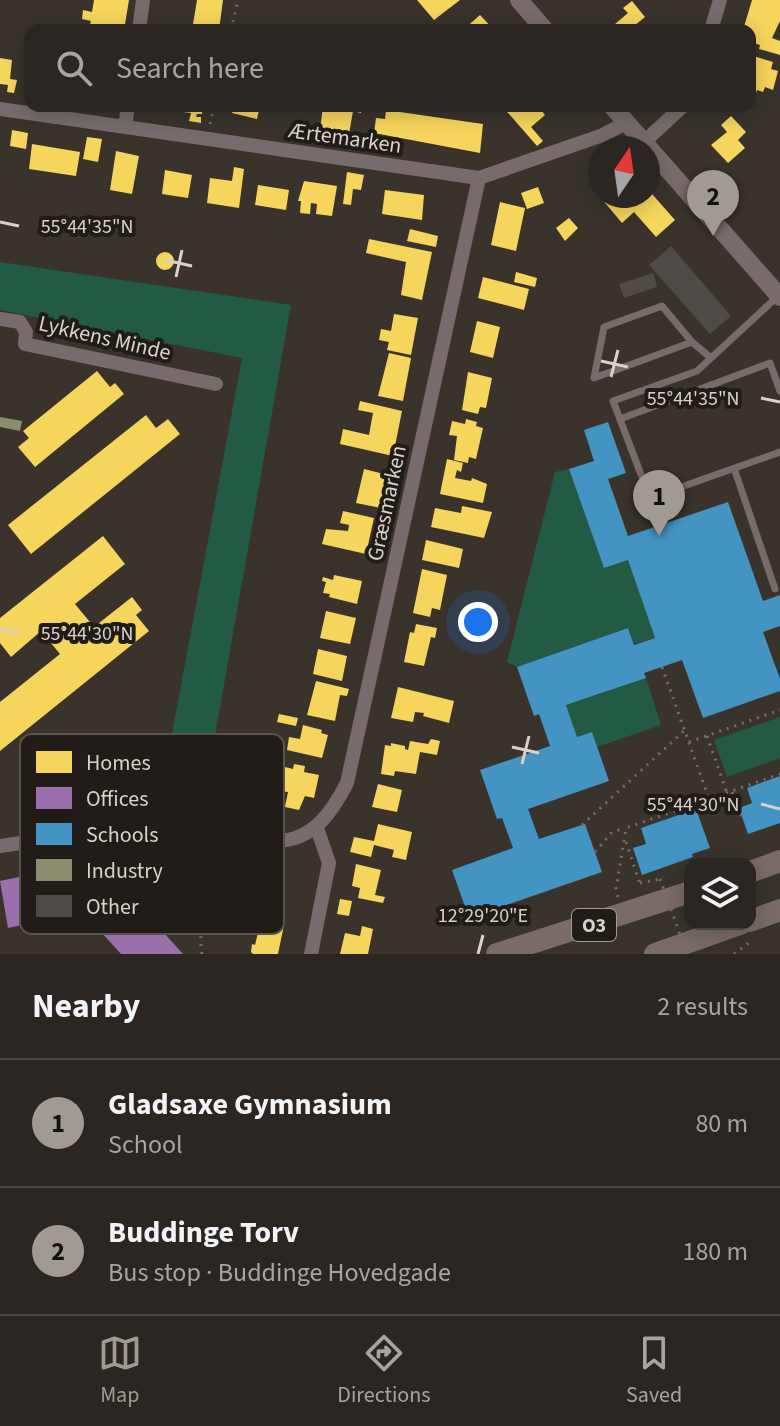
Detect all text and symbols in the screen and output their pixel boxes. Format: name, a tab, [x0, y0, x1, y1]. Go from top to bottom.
search box	[24, 24, 756, 112]
icon: search	[52, 46, 96, 90]
text: Search here	[116, 47, 264, 90]
street label: Ærtemarken	[286, 114, 404, 162]
north arrow	[588, 136, 660, 208]
pin: 2	[687, 170, 739, 236]
text: 55°44'35"N	[41, 213, 133, 241]
street label: Lykkens Minde	[36, 307, 174, 369]
text: 55°44'35"N	[647, 385, 739, 413]
street label: Græsmarken	[359, 442, 415, 564]
pin: 1	[633, 470, 685, 536]
your location	[458, 602, 498, 642]
text: 55°44'30"N	[41, 620, 133, 648]
legend	[20, 734, 284, 934]
text: Homes	[86, 747, 151, 779]
text: Offices	[86, 783, 148, 815]
text: 55°44'30"N	[647, 791, 739, 819]
text: Schools	[86, 819, 158, 851]
text: Industry	[86, 855, 163, 887]
map controls	[684, 858, 756, 930]
button: layers	[684, 858, 756, 930]
text: Other	[86, 891, 139, 923]
text: 12°29'20"E	[438, 902, 528, 930]
road number: O3	[572, 909, 616, 941]
text: Nearby	[32, 982, 140, 1031]
text: 2 results	[657, 988, 748, 1025]
text: Gladsaxe Gymnasium	[108, 1083, 392, 1126]
text: 1	[51, 1105, 65, 1142]
text: 80 m	[695, 1105, 748, 1142]
text: School	[108, 1126, 183, 1163]
text: Buddinge Torv	[108, 1211, 299, 1254]
text: 2	[51, 1233, 65, 1270]
text: 180 m	[682, 1233, 748, 1270]
text: Bus stop · Buddinge Hovedgade	[108, 1254, 451, 1291]
tab: Map	[98, 1331, 142, 1411]
tab: Directions	[337, 1331, 430, 1411]
tab: Saved	[626, 1331, 682, 1411]

